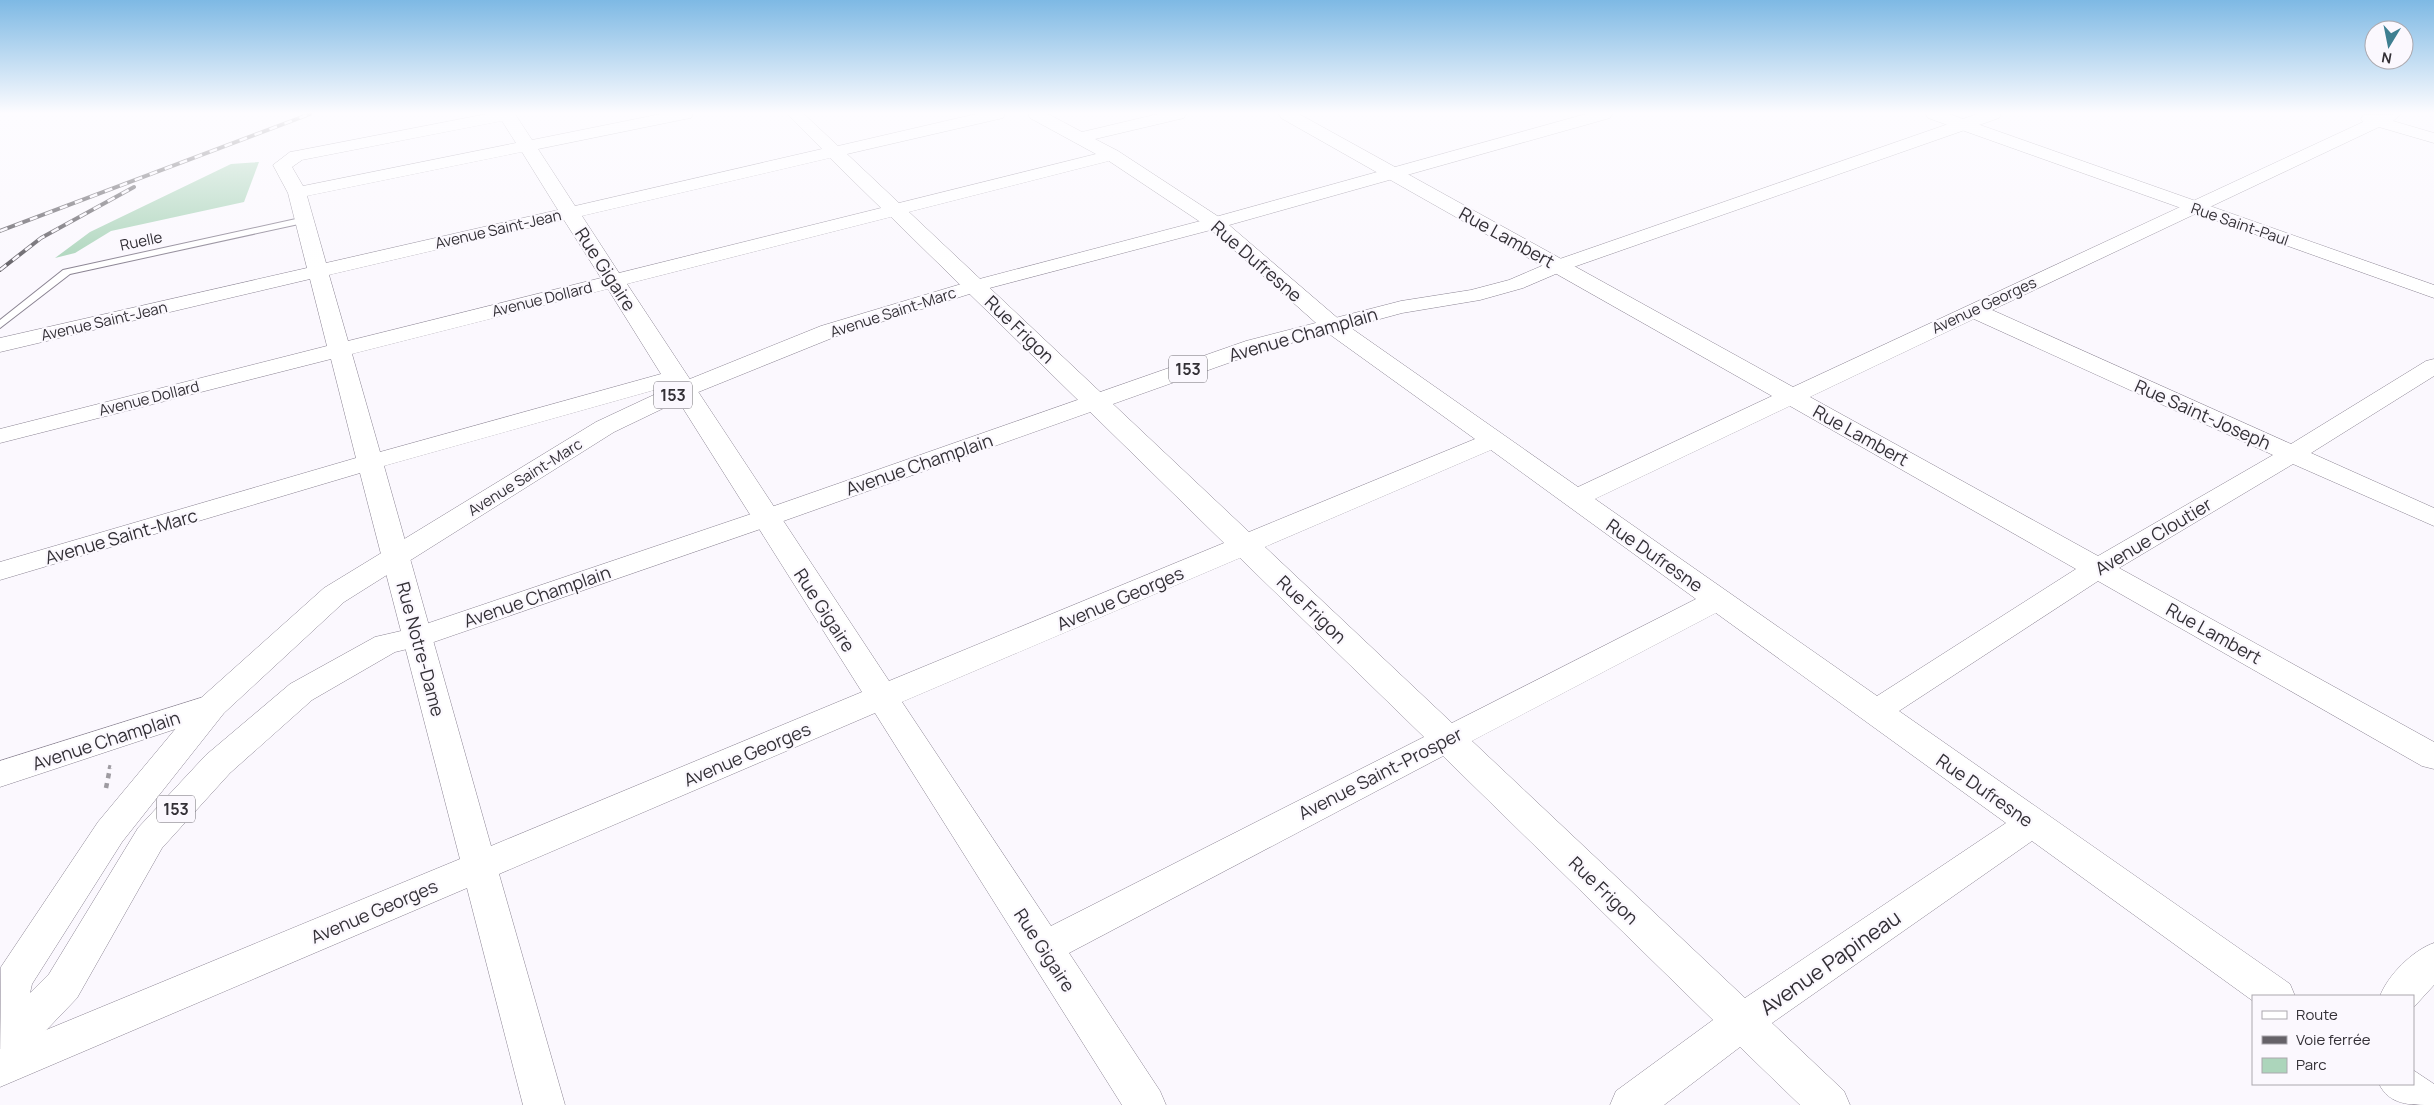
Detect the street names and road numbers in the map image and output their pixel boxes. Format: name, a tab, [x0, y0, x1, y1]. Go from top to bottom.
street label: Rue Saint-Paul	[2188, 197, 2292, 251]
street label: Rue Lambert	[1455, 201, 1559, 273]
street label: Avenue Saint-Jean	[433, 204, 563, 254]
street label: Rue Dufresne	[1207, 215, 1307, 307]
street label: Rue Gigaire	[570, 223, 642, 315]
street label: Ruelle	[118, 226, 164, 256]
street label: Avenue Georges	[1928, 272, 2040, 338]
street label: Avenue Dollard	[490, 276, 594, 322]
street label: Avenue Saint-Marc	[827, 282, 959, 342]
street label: Rue Frigon	[980, 290, 1060, 368]
street label: Avenue Saint-Jean	[39, 296, 169, 346]
street label: Avenue Champlain	[1226, 301, 1380, 367]
road number: 153	[1169, 356, 1207, 382]
street label: Rue Saint-Joseph	[2131, 373, 2275, 455]
street label: Avenue Dollard	[97, 375, 201, 421]
road number: 153	[654, 382, 692, 408]
street label: Rue Lambert	[1809, 399, 1913, 471]
street label: Avenue Champlain	[842, 428, 996, 500]
street label: Avenue Saint-Marc	[464, 433, 586, 521]
street label: Avenue Cloutier	[2090, 491, 2216, 580]
street label: Avenue Saint-Marc	[42, 503, 200, 569]
street label: Rue Dufresne	[1602, 513, 1708, 597]
street label: Avenue Champlain	[460, 560, 614, 632]
street label: Avenue Georges	[1053, 560, 1187, 636]
street label: Rue Gigaire	[789, 564, 861, 656]
street label: Rue Frigon	[1272, 570, 1352, 648]
street label: Rue Notre-Dame	[391, 579, 451, 719]
street label: Rue Lambert	[2162, 597, 2266, 669]
street label: Avenue Champlain	[29, 705, 183, 775]
street label: Avenue Georges	[680, 716, 814, 792]
street label: Avenue Saint-Prosper	[1294, 721, 1466, 825]
street label: Rue Dufresne	[1932, 748, 2038, 832]
road number: 153	[157, 796, 195, 822]
street label: Rue Frigon	[1564, 851, 1644, 929]
street label: Avenue Georges	[307, 873, 441, 949]
street label: Avenue Papineau	[1754, 903, 1906, 1021]
street label: Rue Gigaire	[1009, 904, 1081, 996]

